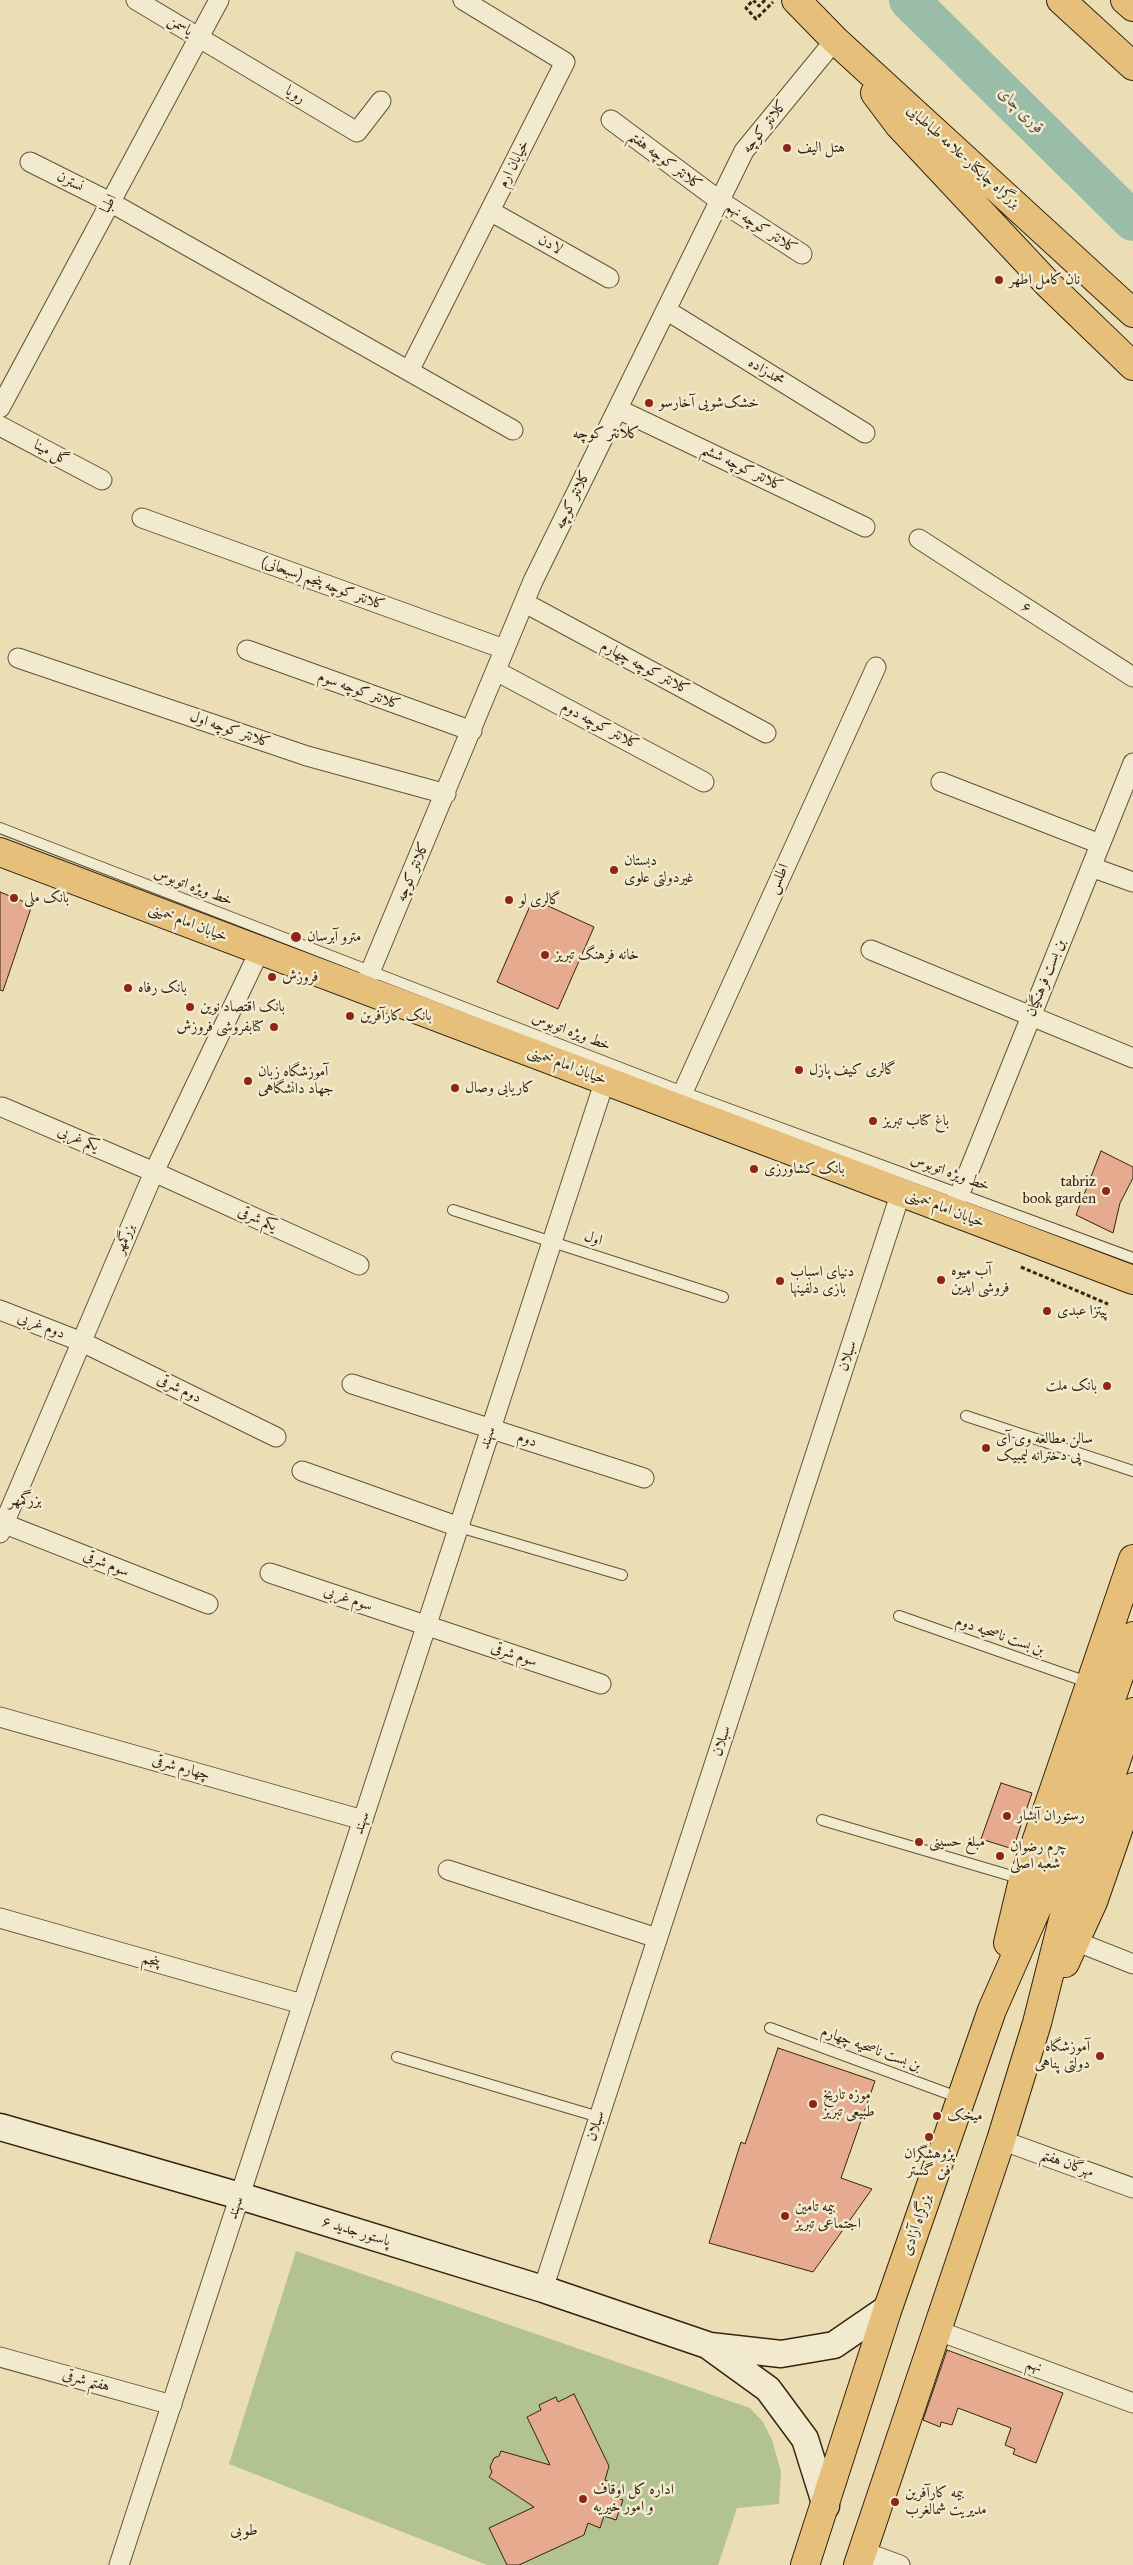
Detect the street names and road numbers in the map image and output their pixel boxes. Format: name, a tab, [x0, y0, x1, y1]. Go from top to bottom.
street label: یاسمن	[164, 12, 196, 40]
street label: رویا	[282, 82, 308, 108]
street label: کلانتر کوچه	[739, 97, 791, 157]
street label: بزرگراه چایکنار-علامه طباطبایی	[903, 101, 1023, 213]
street label: کلانتر کوچه هفتم	[625, 128, 705, 194]
street label: خیابان ارم	[494, 137, 534, 191]
street label: نسترن	[54, 168, 86, 196]
street label: اطبا	[97, 191, 121, 217]
street label: کلانتر کوچه نهم	[722, 198, 800, 258]
street label: لادن	[535, 231, 565, 259]
street label: محمدزاده	[744, 354, 788, 390]
street label: گل مینا	[30, 436, 72, 470]
street label: کلانتر کوچه ششم	[698, 440, 786, 496]
street label: کلانتر کوچه	[551, 468, 595, 532]
street label: کلانتر کوچه پنجم (سبحانی)	[259, 553, 387, 615]
street label: ۶	[1017, 598, 1035, 618]
street label: کلانتر کوچه چهارم	[598, 637, 692, 699]
street label: کلانتر کوچه سوم	[315, 668, 403, 714]
street label: کلانتر کوچه دوم	[558, 698, 642, 754]
street label: کلانتر کوچه اول	[187, 708, 273, 752]
street label: کلانتر کوچه	[392, 840, 434, 904]
street label: اطلس	[764, 861, 794, 897]
street label: خط ویژه اتوبوس	[151, 864, 235, 910]
street label: خیابان امام خمینی	[146, 900, 230, 946]
street label: بن بست فرهنگیان	[1022, 936, 1070, 1020]
street label: خط ویژه اتوبوس	[529, 1009, 613, 1055]
street label: خیابان امام خمینی	[525, 1043, 609, 1089]
street label: یکم غربی	[55, 1122, 101, 1156]
street label: خط ویژه اتوبوس	[908, 1150, 992, 1196]
street label: خیابان امام خمینی	[903, 1186, 987, 1232]
street label: یکم شرقی	[235, 1203, 279, 1235]
street label: بزرگمهر	[111, 1221, 139, 1257]
street label: اول	[582, 1228, 604, 1250]
street label: دوم غربی	[15, 1309, 67, 1343]
street label: سبلان	[835, 1338, 861, 1374]
street label: دوم شرقی	[154, 1371, 204, 1407]
street label: سهند	[476, 1424, 500, 1452]
street label: دوم	[515, 1428, 539, 1452]
street label: سوم شرقی	[80, 1547, 132, 1581]
street label: سوم غربی	[321, 1582, 375, 1616]
street label: بن بست ناصحیه دوم	[953, 1612, 1047, 1660]
street label: سوم شرقی	[488, 1639, 540, 1671]
street label: سبلان	[709, 1723, 735, 1759]
street label: چهارم شرقی	[150, 1751, 212, 1785]
street label: سهند	[350, 1809, 374, 1837]
street label: پنجم	[140, 1950, 162, 1972]
street label: بن بست ناصحیه چهارم	[818, 2023, 924, 2075]
street label: سبلان	[583, 2108, 609, 2144]
street label: مهرگان هفتم	[1038, 2146, 1096, 2182]
street label: بزرگراه آزادی	[898, 2192, 936, 2258]
street label: سهند	[224, 2194, 248, 2222]
street label: پاستور جدید ۶	[320, 2213, 392, 2251]
street label: نهم	[1024, 2355, 1044, 2377]
street label: هفتم شرقی	[60, 2366, 112, 2396]

